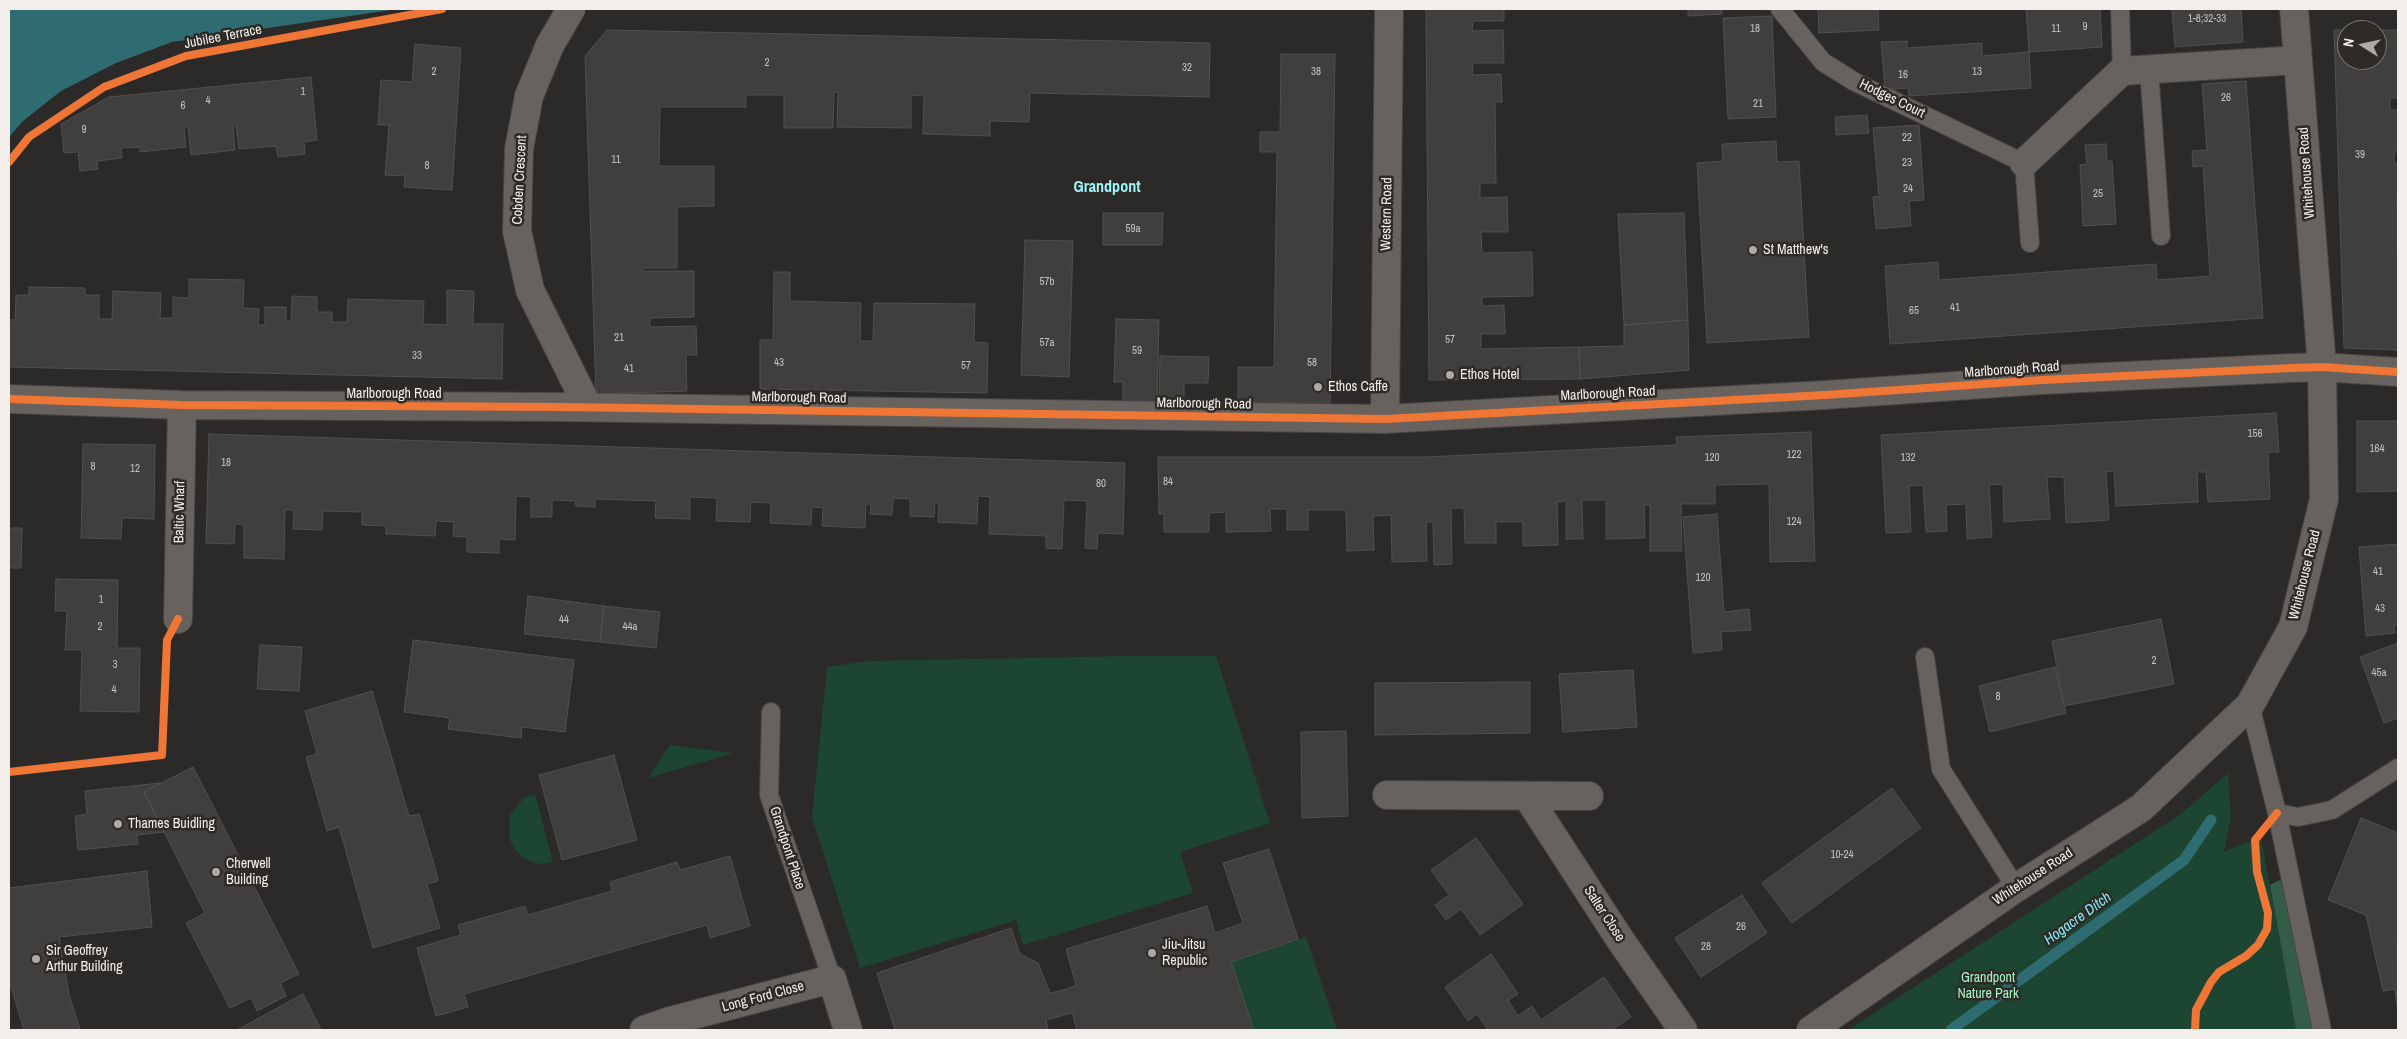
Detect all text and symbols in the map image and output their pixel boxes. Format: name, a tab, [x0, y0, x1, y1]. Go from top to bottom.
house number: 1-8;32-33	[2188, 12, 2226, 26]
house number: 9	[2082, 20, 2088, 34]
north arrow	[2337, 20, 2387, 70]
street label: Jubilee Terrace	[183, 21, 263, 53]
house number: 18	[1750, 22, 1760, 36]
house number: 11	[2051, 22, 2061, 36]
text: N	[2339, 37, 2358, 48]
house number: 2	[764, 56, 770, 70]
house number: 32	[1182, 61, 1192, 75]
house number: 2	[431, 65, 437, 79]
house number: 38	[1311, 65, 1321, 79]
house number: 13	[1972, 65, 1982, 79]
house number: 16	[1898, 68, 1908, 82]
street label: Hodges Court	[1856, 76, 1928, 122]
house number: 1	[300, 85, 306, 99]
house number: 26	[2221, 91, 2231, 105]
house number: 4	[205, 94, 211, 108]
house number: 21	[1753, 97, 1763, 111]
house number: 6	[180, 99, 186, 113]
house number: 9	[81, 123, 87, 137]
street label: Whitehouse Road	[2295, 127, 2319, 219]
house number: 22	[1902, 131, 1912, 145]
street label: Cobden Crescent	[509, 135, 531, 225]
house number: 39	[2355, 148, 2365, 162]
house number: 11	[611, 153, 621, 167]
house number: 23	[1902, 156, 1912, 170]
house number: 8	[424, 159, 430, 173]
street label: Western Road	[1378, 177, 1396, 251]
district label: Grandpont	[1073, 178, 1141, 198]
house number: 24	[1903, 182, 1913, 196]
house number: 25	[2093, 187, 2103, 201]
house number: 59a	[1125, 222, 1141, 236]
place label: St Matthew's	[1763, 242, 1828, 258]
marker: St Matthew's	[1747, 244, 1759, 256]
house number: 57b	[1039, 275, 1055, 289]
house number: 41	[1950, 301, 1960, 315]
house number: 65	[1909, 304, 1919, 318]
house number: 21	[614, 331, 624, 345]
house number: 57	[1445, 333, 1455, 347]
house number: 57a	[1039, 336, 1055, 350]
house number: 59	[1132, 344, 1142, 358]
house number: 33	[412, 349, 422, 363]
house number: 43	[774, 356, 784, 370]
house number: 58	[1307, 356, 1317, 370]
street label: Marlborough Road	[1964, 358, 2060, 382]
house number: 57	[961, 359, 971, 373]
house number: 41	[624, 362, 634, 376]
place label: Ethos Hotel	[1460, 367, 1519, 383]
marker: Ethos Hotel	[1444, 369, 1456, 381]
place label: Ethos Caffe	[1328, 379, 1388, 395]
marker: Ethos Caffe	[1312, 381, 1324, 393]
street label: Marlborough Road	[1560, 383, 1656, 405]
street label: Marlborough Road	[346, 386, 442, 402]
street label: Marlborough Road	[751, 389, 847, 407]
street label: Marlborough Road	[1156, 395, 1252, 413]
house number: 156	[2247, 427, 2263, 441]
house number: 164	[2369, 442, 2385, 456]
house number: 122	[1786, 448, 1802, 462]
house number: 120	[1704, 451, 1720, 465]
house number: 132	[1900, 451, 1916, 465]
house number: 18	[221, 456, 231, 470]
house number: 8	[90, 460, 96, 474]
house number: 12	[130, 462, 140, 476]
house number: 84	[1163, 475, 1173, 489]
house number: 80	[1096, 477, 1106, 491]
street label: Baltic Wharf	[171, 481, 189, 543]
house number: 124	[1786, 515, 1802, 529]
street label: Whitehouse Road	[2286, 528, 2324, 622]
house number: 41	[2373, 565, 2383, 579]
house number: 120	[1695, 571, 1711, 585]
house number: 1	[98, 593, 104, 607]
house number: 43	[2375, 602, 2385, 616]
house number: 44	[559, 613, 569, 627]
house number: 2	[97, 620, 103, 634]
house number: 44a	[622, 620, 638, 634]
house number: 2	[2151, 654, 2157, 668]
house number: 3	[112, 658, 118, 672]
house number: 45a	[2371, 666, 2387, 680]
house number: 4	[111, 683, 117, 697]
house number: 8	[1995, 690, 2001, 704]
street label: Grandpont Place	[766, 804, 808, 892]
place label: Thames Buidling	[128, 816, 215, 832]
marker: Thames Buidling	[112, 818, 124, 830]
street label: Whitehouse Road	[1990, 845, 2076, 909]
house number: 10-24	[1830, 848, 1854, 862]
place label: Cherwell Building	[226, 856, 271, 889]
marker: Cherwell Building	[210, 866, 222, 878]
street label: Salter Close	[1580, 883, 1628, 945]
water label: Hogacre Ditch	[2041, 889, 2115, 949]
house number: 26	[1736, 920, 1746, 934]
place label: Jiu-Jitsu Republic	[1162, 937, 1207, 970]
house number: 28	[1701, 940, 1711, 954]
place label: Sir Geoffrey Arthur Building	[46, 943, 123, 976]
marker: Jiu-Jitsu Republic	[1146, 947, 1158, 959]
marker: Sir Geoffrey Arthur Building	[30, 953, 42, 965]
park label: Grandpont Nature Park	[1957, 970, 2019, 1002]
street label: Long Ford Close	[720, 978, 806, 1016]

